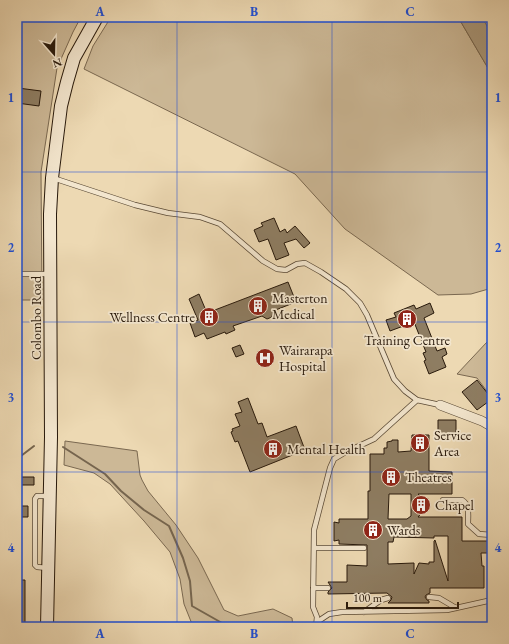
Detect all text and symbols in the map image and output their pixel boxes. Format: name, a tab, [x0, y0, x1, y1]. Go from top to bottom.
text: A	[94, 3, 105, 20]
text: B	[250, 3, 258, 20]
text: C	[405, 3, 415, 20]
north arrow	[34, 34, 74, 74]
text: N	[51, 55, 64, 72]
text: 1	[8, 89, 15, 106]
text: 1	[495, 89, 502, 106]
text: 2	[8, 239, 15, 256]
text: 2	[495, 239, 502, 256]
street label: Colombo Road	[27, 275, 45, 360]
place label: Masterton Medical	[272, 289, 328, 323]
building icon: Masterton Medical	[247, 295, 269, 317]
building icon: Wellness Centre	[198, 306, 220, 328]
place label: Wellness Centre	[109, 308, 196, 326]
building icon: Training Centre	[396, 308, 418, 330]
place label: Training Centre	[364, 331, 451, 349]
place label: Wairarapa Hospital	[279, 341, 333, 375]
hospital icon: Wairarapa Hospital	[254, 347, 276, 369]
text: 3	[8, 389, 15, 406]
text: 3	[495, 389, 502, 406]
place label: Service Area	[433, 426, 472, 460]
building icon: Service Area	[409, 432, 431, 454]
building icon: Mental Health	[262, 438, 284, 460]
place label: Mental Health	[287, 440, 366, 458]
building icon: Theatres	[380, 466, 402, 488]
place label: Theatres	[405, 468, 452, 486]
building icon: Chapel	[410, 494, 432, 516]
place label: Chapel	[435, 496, 474, 514]
building icon: Wards	[362, 519, 384, 541]
place label: Wards	[387, 521, 421, 539]
text: 4	[8, 539, 15, 556]
text: 4	[495, 539, 502, 556]
scale bar	[347, 584, 458, 610]
text: 100 m	[353, 590, 383, 606]
text: A	[94, 625, 105, 642]
text: B	[250, 625, 258, 642]
text: C	[405, 625, 415, 642]

